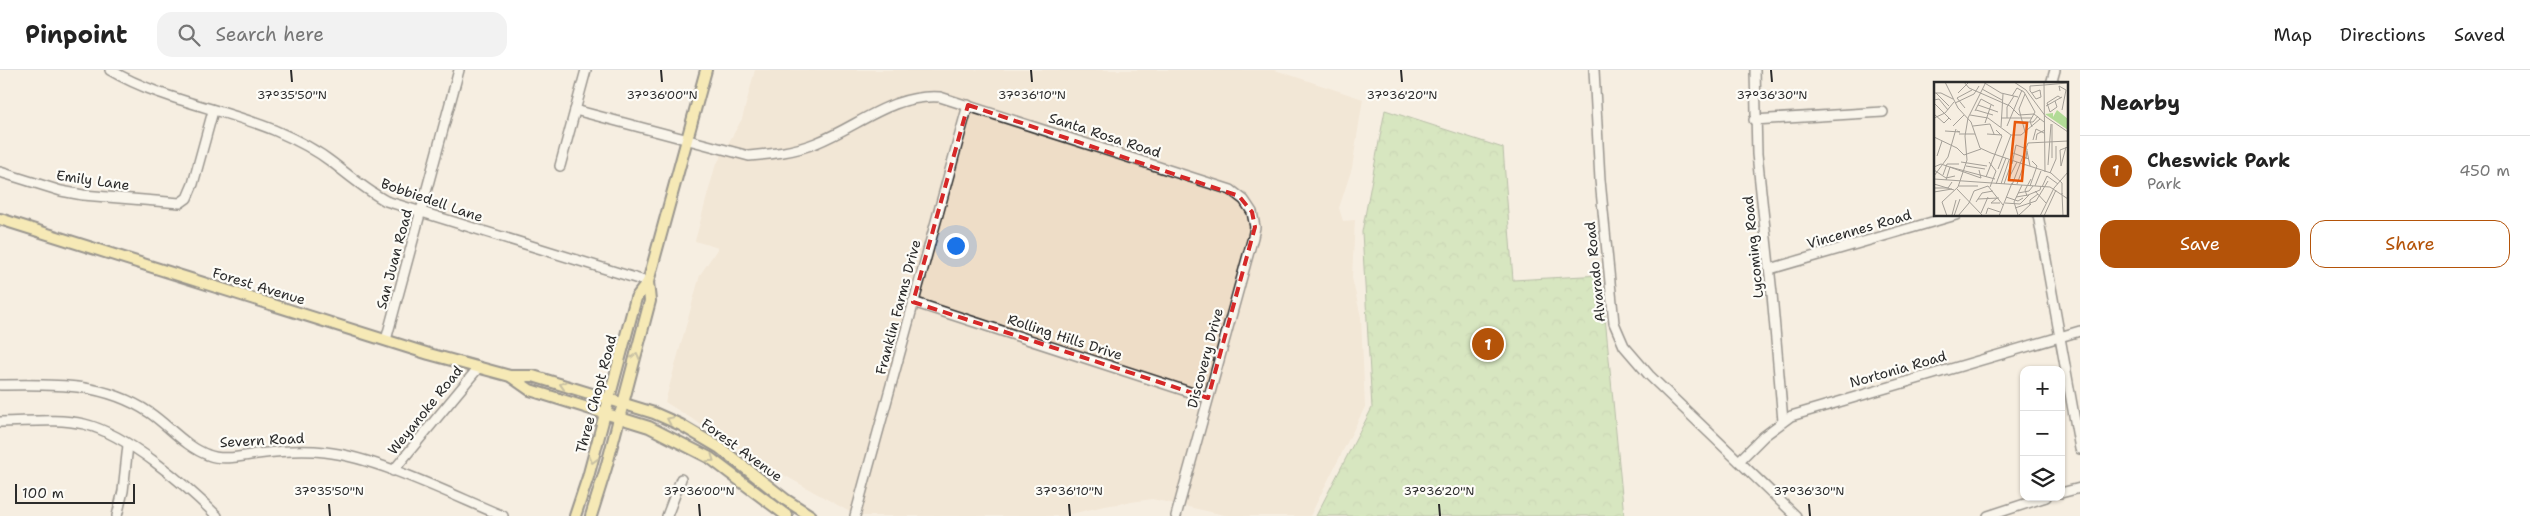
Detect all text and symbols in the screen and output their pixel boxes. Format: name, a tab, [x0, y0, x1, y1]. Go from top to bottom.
search box	[157, 12, 507, 57]
text: Pinpoint	[25, 19, 127, 51]
icon: search	[175, 21, 203, 49]
text: Search here	[215, 22, 324, 47]
text: Map	[2274, 23, 2312, 47]
text: Directions	[2340, 23, 2426, 47]
text: Saved	[2454, 23, 2505, 47]
inset map	[1934, 82, 2068, 216]
text: 37°35'50"N	[257, 87, 327, 103]
text: 37°36'00"N	[626, 87, 698, 103]
text: 37°36'10"N	[998, 87, 1066, 103]
text: 37°36'20"N	[1367, 87, 1437, 103]
text: 37°36'30"N	[1736, 87, 1808, 103]
text: Nearby	[2100, 89, 2180, 117]
street label: Santa Rosa Road	[1047, 108, 1163, 162]
text: Cheswick Park	[2147, 148, 2291, 173]
text: 1	[2112, 160, 2120, 181]
text: 450 m	[2459, 160, 2510, 181]
street label: Emily Lane	[55, 166, 131, 194]
text: Park	[2147, 173, 2181, 194]
street label: Bobbiedell Lane	[379, 174, 486, 226]
street label: Lycoming Road	[1739, 195, 1767, 299]
street label: Vincennes Road	[1805, 205, 1914, 253]
street label: San Juan Road	[372, 207, 416, 311]
button: Save	[2100, 220, 2300, 268]
button: Share	[2310, 220, 2510, 268]
street label: Alvarado Road	[1581, 221, 1609, 323]
your location	[943, 233, 969, 259]
street label: Franklin Farms Drive	[871, 237, 925, 376]
street label: Forest Avenue	[210, 263, 308, 309]
street label: Discovery Drive	[1183, 306, 1227, 410]
street label: Rolling Hills Drive	[1005, 310, 1125, 364]
pin: 1	[1472, 325, 1504, 363]
street label: Three Chopt Road	[572, 333, 621, 455]
street label: Nortonia Road	[1847, 347, 1949, 391]
one-way arrow	[630, 352, 641, 361]
street label: Weyanoke Road	[384, 362, 467, 458]
map controls	[2020, 366, 2065, 501]
button: +	[2020, 366, 2065, 411]
one-way arrow	[559, 381, 567, 391]
button: −	[2020, 411, 2065, 456]
street label: Forest Avenue	[698, 414, 786, 486]
one-way arrow	[666, 415, 675, 426]
street label: Severn Road	[219, 429, 305, 451]
one-way arrow	[705, 453, 715, 462]
one-way arrow	[588, 456, 599, 465]
button: layers	[2020, 456, 2065, 501]
scale bar	[15, 481, 135, 504]
text: 37°35'50"N	[294, 483, 364, 499]
text: 37°36'00"N	[663, 483, 735, 499]
text: 37°36'10"N	[1035, 483, 1103, 499]
text: 37°36'20"N	[1404, 483, 1474, 499]
text: 37°36'30"N	[1773, 483, 1845, 499]
text: 100 m	[22, 484, 64, 502]

